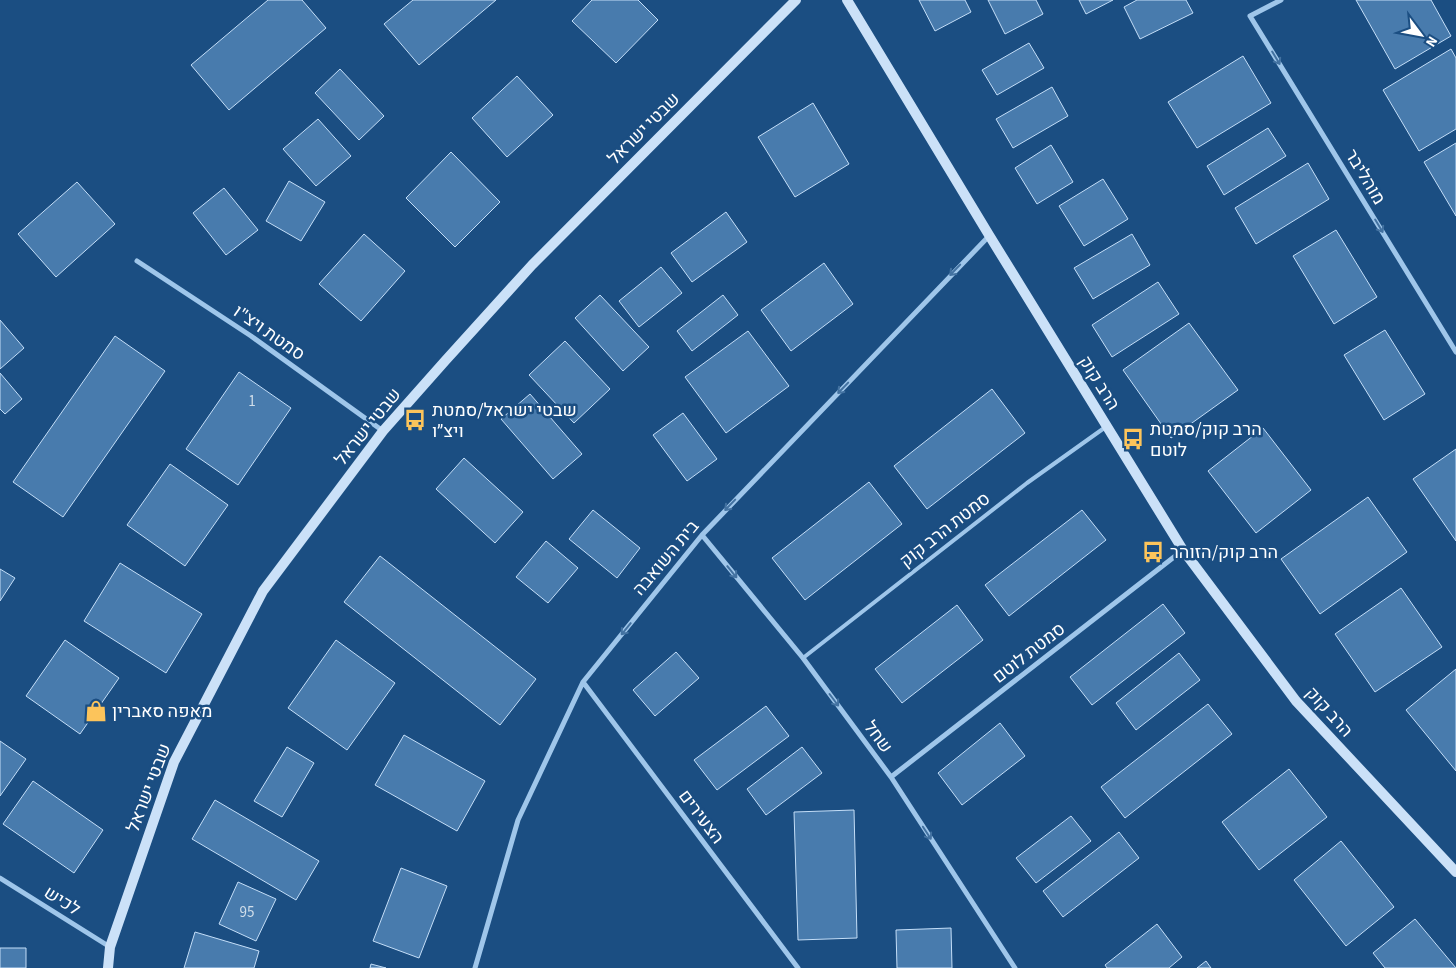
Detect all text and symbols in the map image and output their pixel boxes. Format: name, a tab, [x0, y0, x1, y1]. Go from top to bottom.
north arrow	[1396, 10, 1446, 60]
text: N	[1420, 32, 1442, 51]
one-way arrow	[1271, 50, 1281, 64]
street label: שבטי ישראל	[602, 87, 686, 171]
street label: מוהליבר	[1339, 145, 1391, 209]
one-way arrow	[1374, 219, 1384, 233]
one-way arrow	[949, 264, 961, 277]
street label: סמטת ויצ"ו	[228, 299, 310, 367]
street label: הרב קוק	[1072, 351, 1126, 415]
one-way arrow	[837, 381, 849, 394]
street label: שבטי ישראל	[329, 383, 407, 471]
house number: 1	[248, 391, 256, 412]
place label: שבטי ישראל/סמטת ויצ״ו	[432, 398, 577, 444]
bus stop icon: שבטי ישראל/סמטת ויצ״ו	[402, 407, 428, 433]
place label: הרב קוק/סמטת לוטם	[1150, 417, 1262, 463]
bus stop icon: הרב קוק/סמטת לוטם	[1120, 426, 1146, 452]
street label: סמטת הרב קוק	[894, 487, 996, 573]
one-way arrow	[724, 499, 736, 511]
street label: בית השואבה	[627, 515, 705, 601]
bus stop icon: הרב קוק/הזוהר	[1140, 539, 1166, 565]
place label: הרב קוק/הזוהר	[1170, 540, 1278, 565]
one-way arrow	[727, 566, 738, 579]
street label: סמטת לוטם	[987, 617, 1071, 689]
one-way arrow	[620, 622, 631, 635]
street label: הרב קוק	[1300, 681, 1358, 743]
one-way arrow	[828, 693, 839, 706]
shop icon: מאפה סאברין	[83, 698, 109, 724]
place label: מאפה סאברין	[112, 699, 212, 724]
street label: שחל	[858, 716, 898, 758]
street label: שבטי ישראל	[121, 740, 177, 836]
street label: הצעירים	[672, 785, 730, 849]
one-way arrow	[922, 825, 932, 839]
street label: לכיש	[39, 880, 85, 922]
house number: 95	[240, 902, 254, 923]

